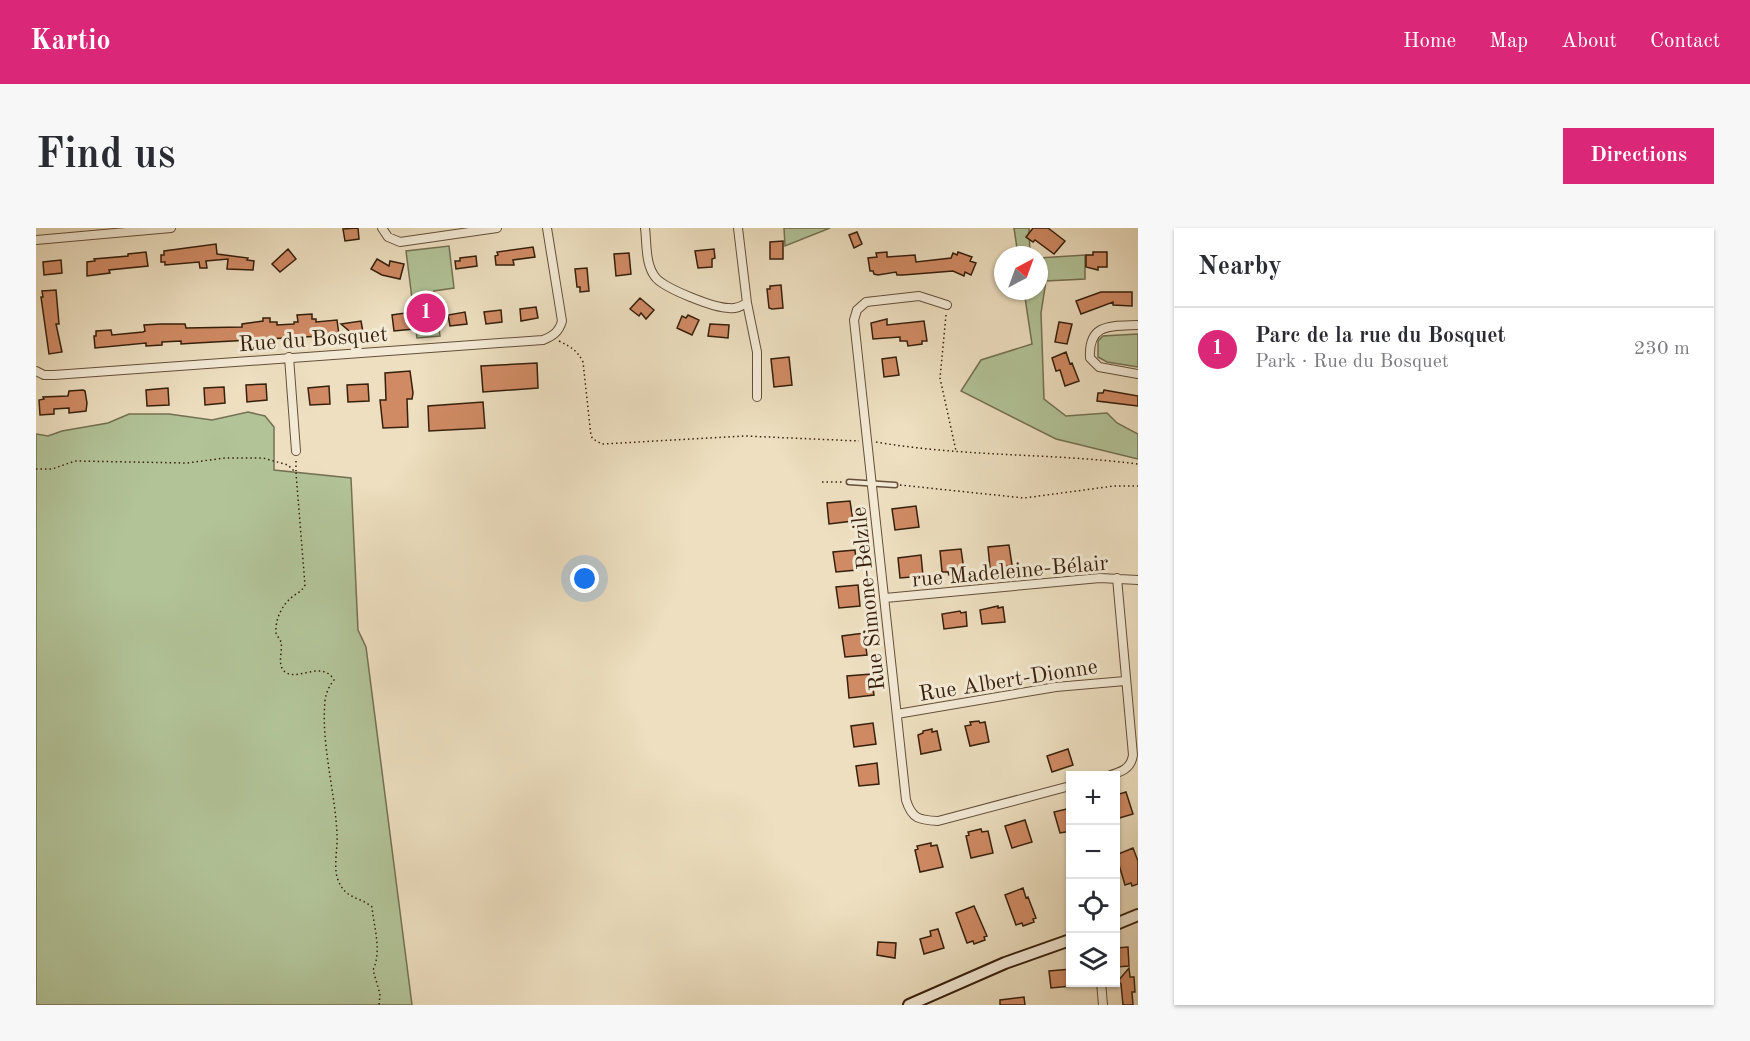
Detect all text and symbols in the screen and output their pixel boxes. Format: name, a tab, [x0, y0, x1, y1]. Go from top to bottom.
text: Kartio	[30, 28, 111, 56]
text: Home	[1403, 31, 1456, 52]
text: Map	[1489, 31, 1528, 52]
text: About	[1561, 31, 1617, 52]
text: Contact	[1650, 31, 1720, 52]
button: Directions	[1563, 128, 1714, 184]
text: Find us	[36, 135, 175, 177]
north arrow	[994, 246, 1048, 300]
text: Nearby	[1198, 254, 1282, 280]
pin: 1	[406, 290, 446, 335]
street label: Rue du Bosquet	[238, 324, 388, 356]
text: Parc de la rue du Bosquet	[1255, 325, 1506, 347]
text: 1	[1212, 339, 1223, 359]
text: 230 m	[1634, 339, 1690, 359]
text: Park · Rue du Bosquet	[1255, 352, 1449, 372]
street label: Rue Simone-Belzile	[848, 506, 890, 692]
street label: rue Madeleine-Bélair	[911, 552, 1109, 592]
your location	[570, 564, 599, 593]
street label: Rue Albert-Dionne	[917, 656, 1099, 706]
map controls	[1066, 771, 1120, 987]
button: +	[1066, 771, 1120, 825]
button: −	[1066, 825, 1120, 879]
button: locate	[1066, 879, 1120, 933]
button: layers	[1066, 933, 1120, 987]

